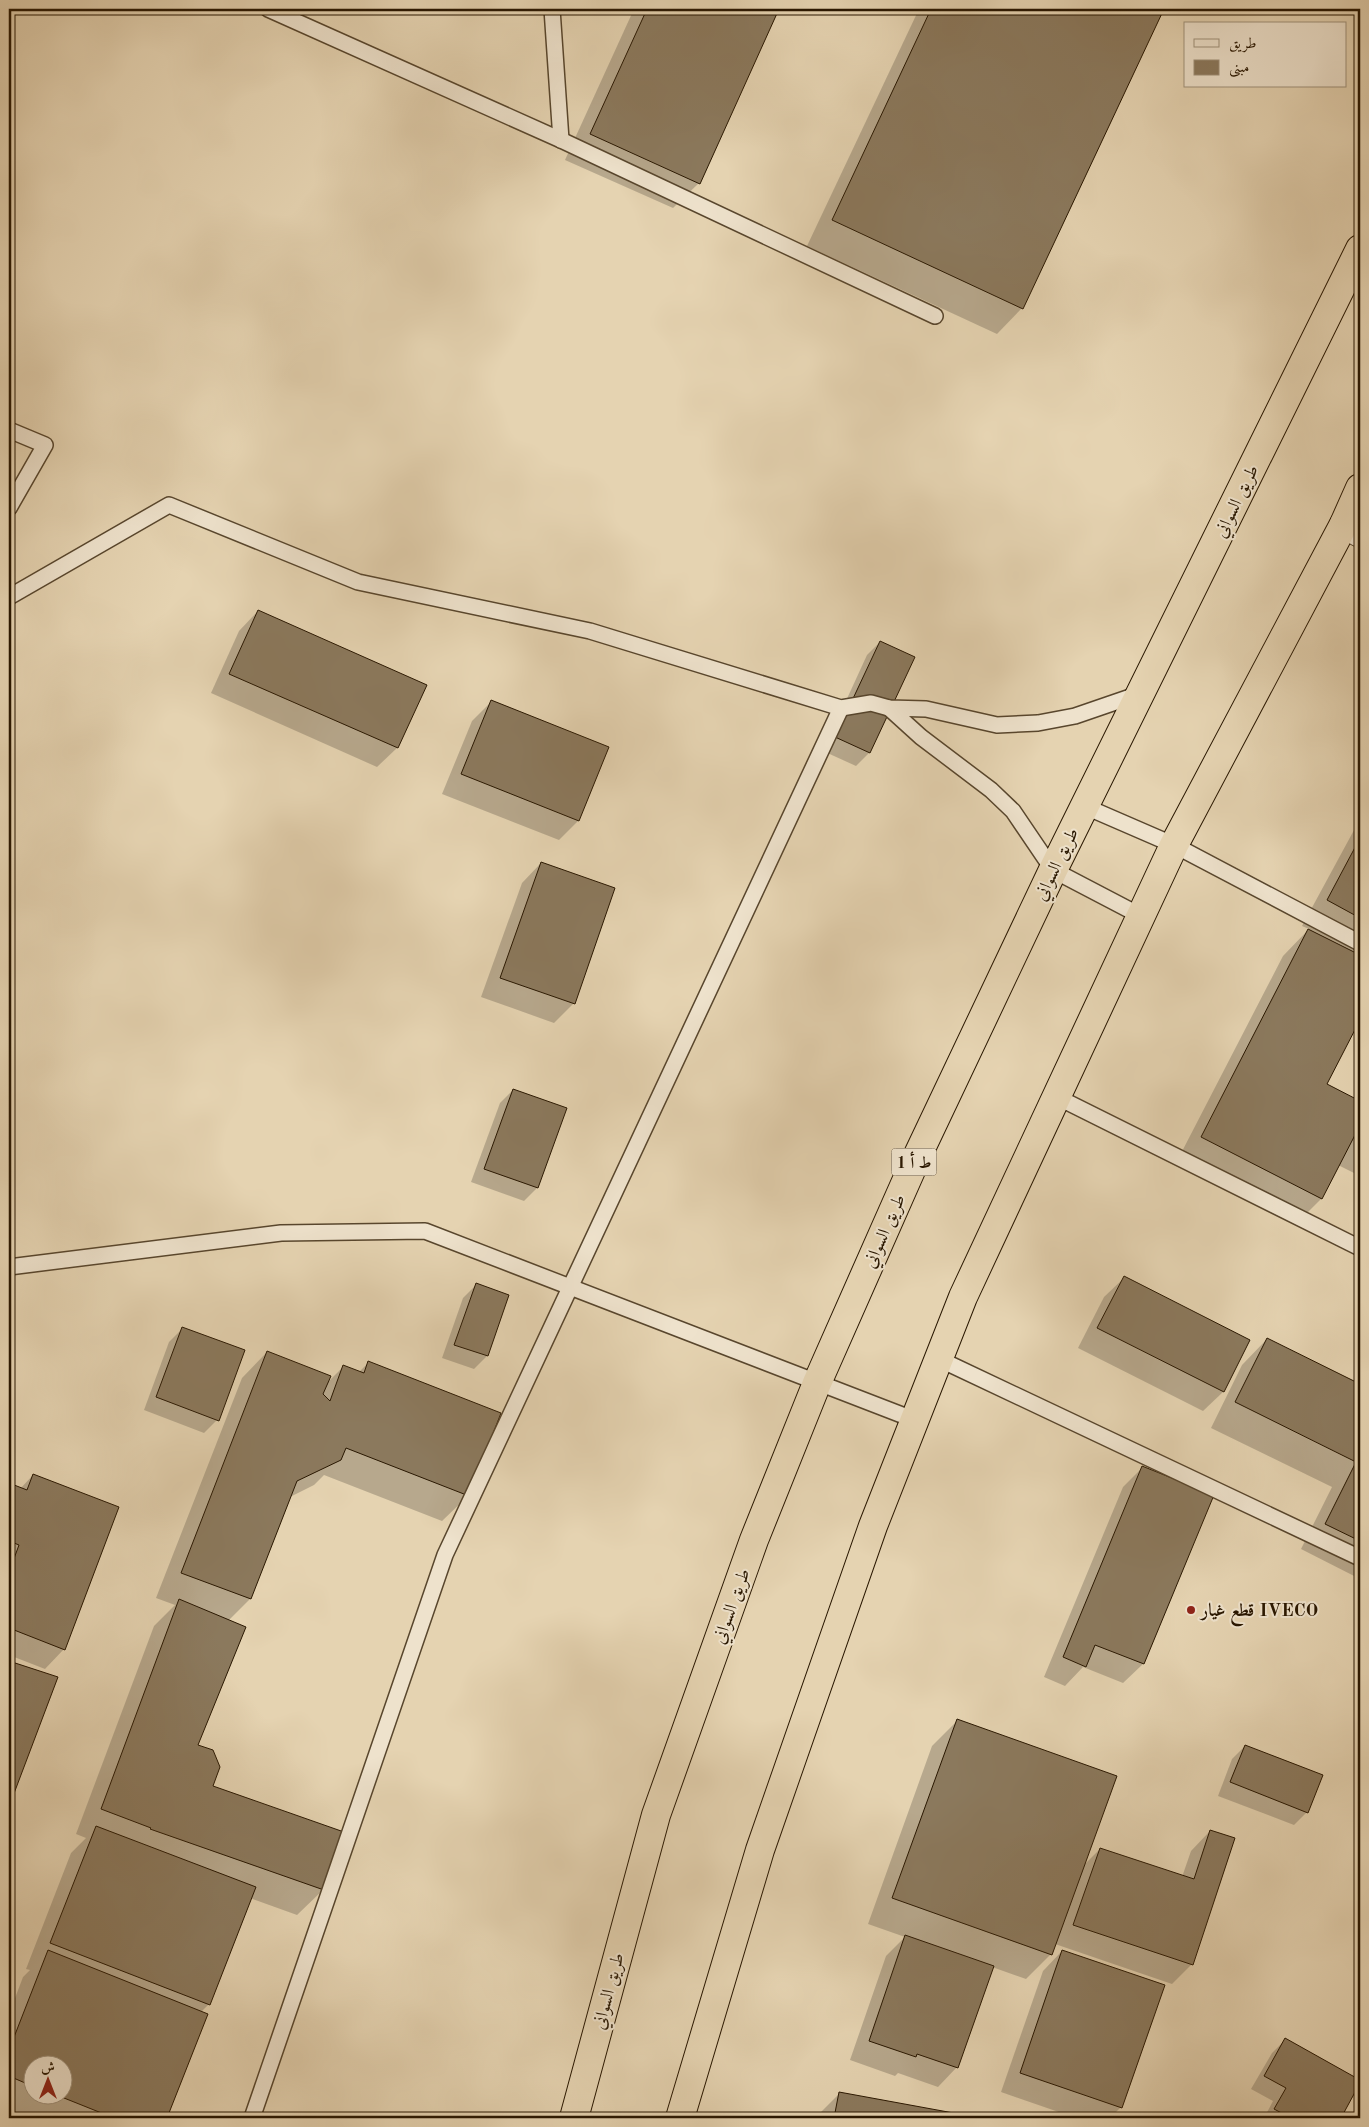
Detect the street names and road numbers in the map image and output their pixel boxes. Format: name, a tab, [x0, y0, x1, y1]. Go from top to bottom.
street label: طريق السواني	[1212, 462, 1267, 543]
street label: طريق السواني	[1032, 825, 1087, 906]
road number: ط أ 1	[892, 1148, 936, 1176]
street label: طريق السواني	[861, 1192, 914, 1273]
street label: طريق السواني	[710, 1566, 759, 1648]
street label: طريق السواني	[590, 1951, 633, 2033]

